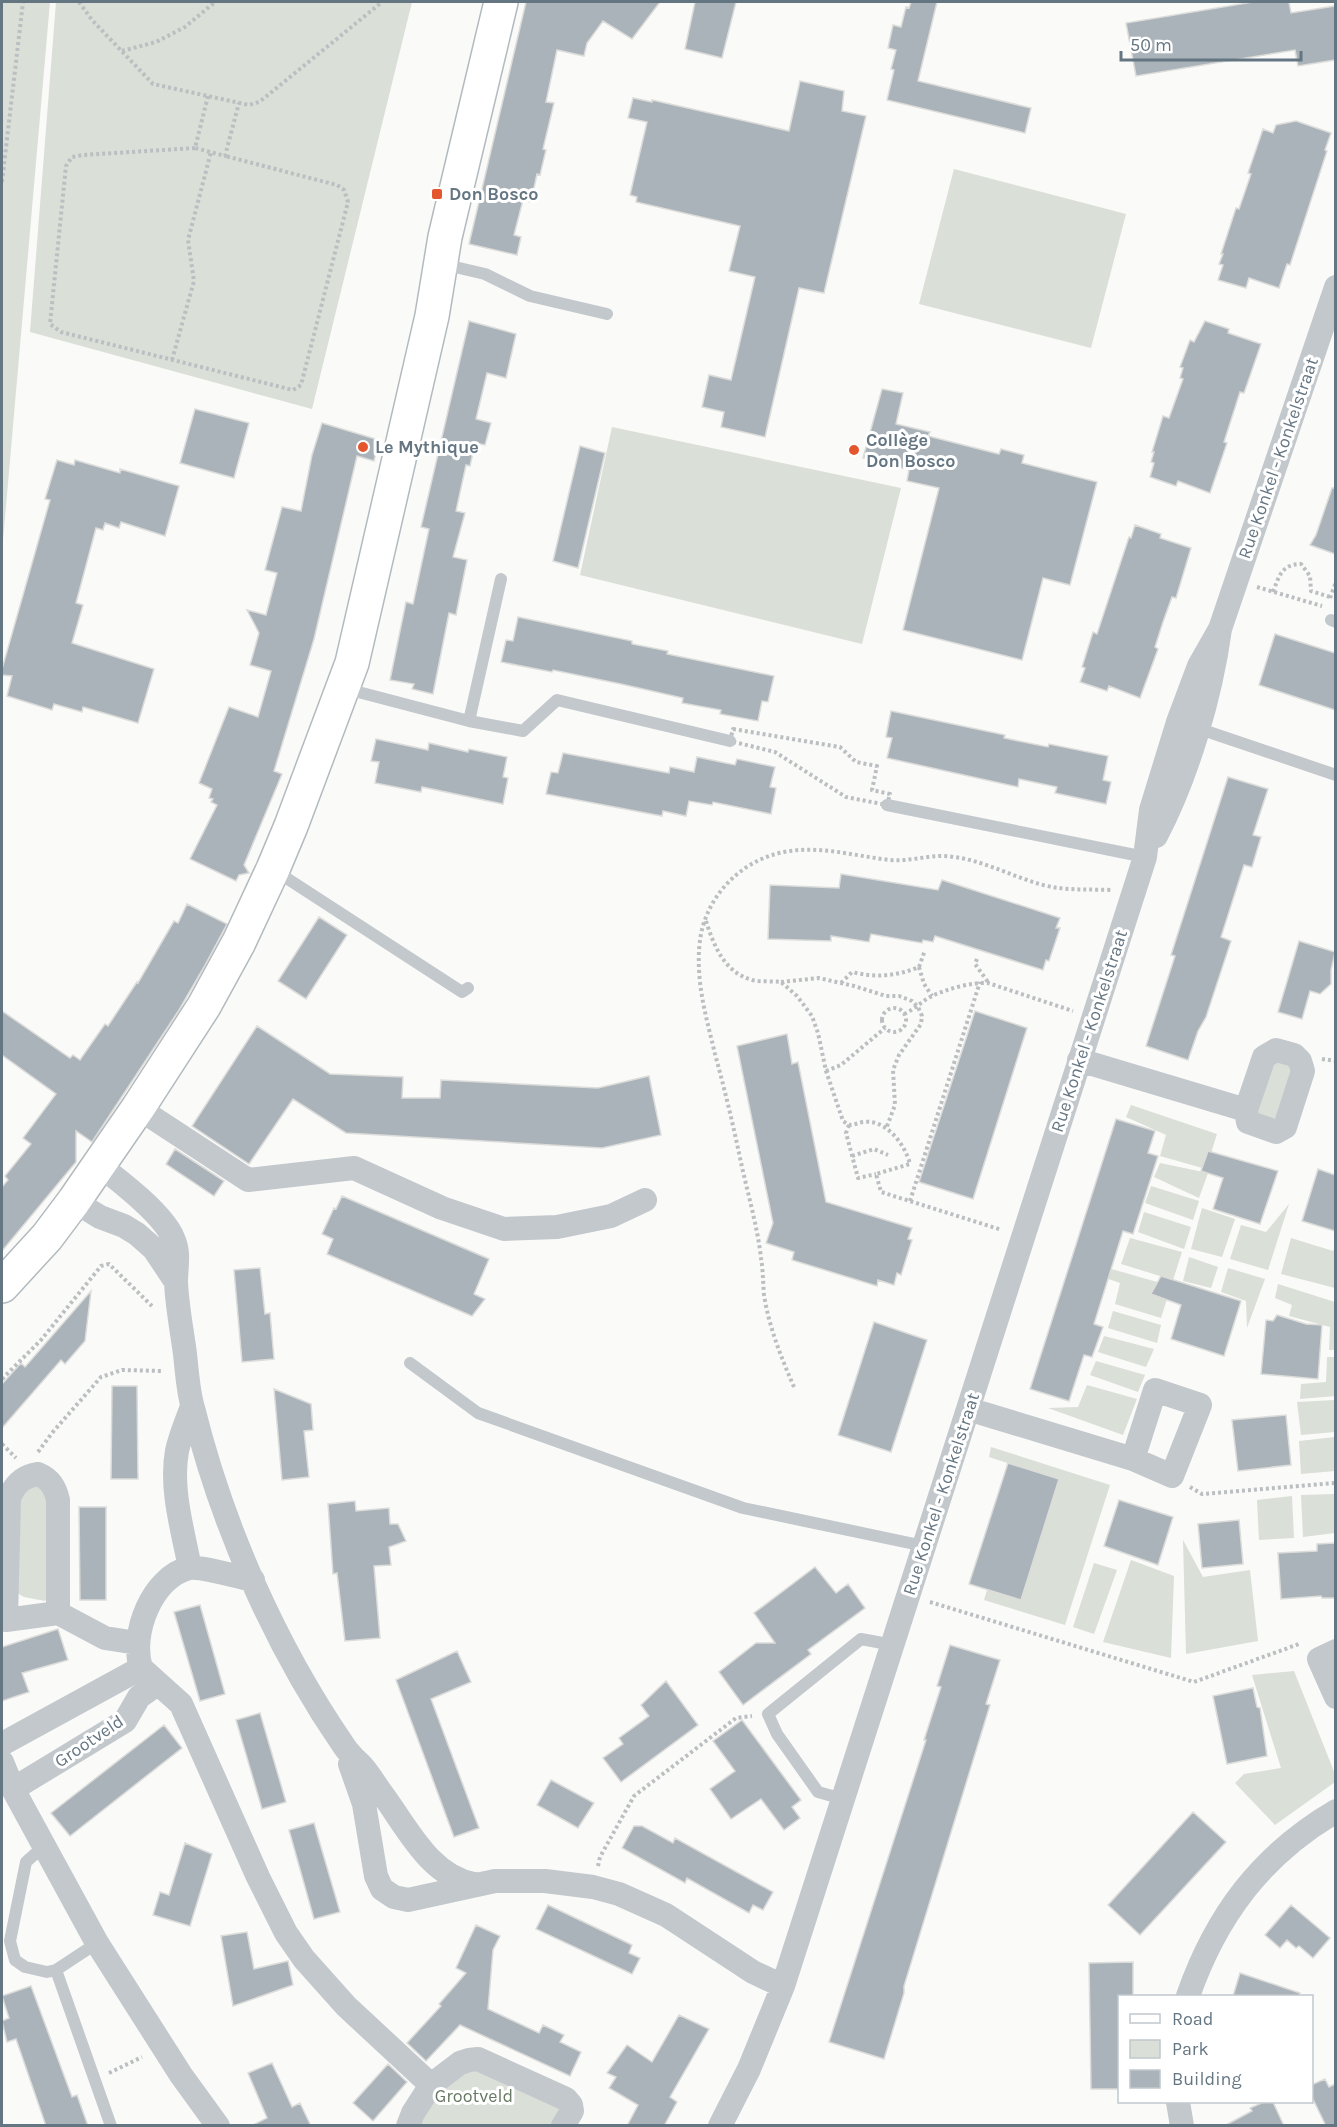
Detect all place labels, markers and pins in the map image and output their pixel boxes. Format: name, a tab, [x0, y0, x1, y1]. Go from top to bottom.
place label: Don Bosco	[449, 183, 538, 205]
marker: Don Bosco	[430, 187, 444, 201]
place label: Collège Don Bosco	[866, 429, 955, 472]
place label: Le Mythique	[375, 436, 479, 458]
marker: Le Mythique	[356, 440, 370, 454]
marker: Collège Don Bosco	[847, 443, 861, 457]

